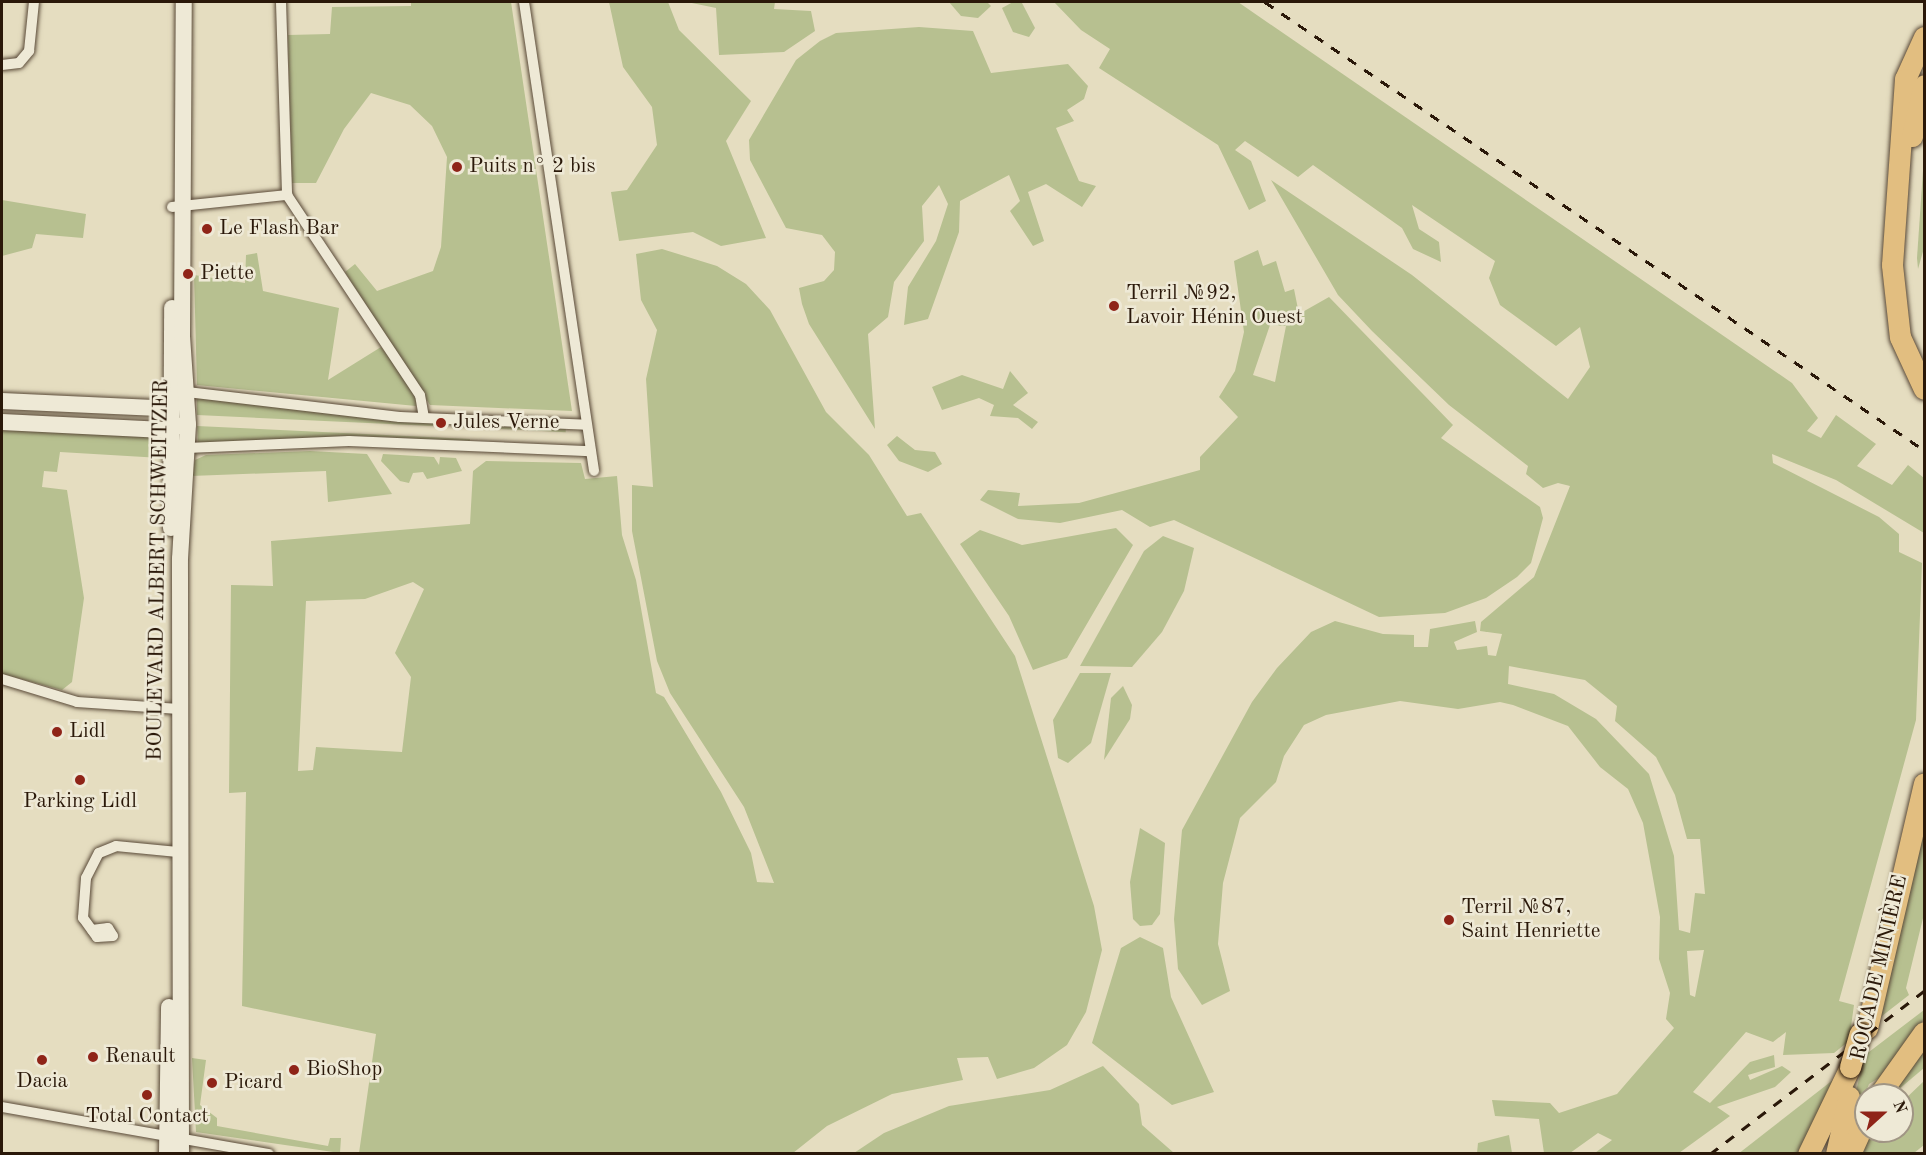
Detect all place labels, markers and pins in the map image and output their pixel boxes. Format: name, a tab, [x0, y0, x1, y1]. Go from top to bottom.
place label: Puits n° 2 bis	[469, 154, 596, 180]
marker: Puits n° 2 bis	[450, 160, 464, 174]
place label: Le Flash Bar	[219, 216, 339, 242]
marker: Le Flash Bar	[200, 222, 214, 236]
place label: Piette	[200, 261, 254, 287]
marker: Piette	[181, 267, 195, 281]
place label: Terril №92, Lavoir Hénin Ouest	[1126, 281, 1303, 331]
marker: Terril №92, Lavoir Hénin Ouest	[1107, 299, 1121, 313]
place label: Jules Verne	[453, 410, 559, 436]
marker: Jules Verne	[434, 416, 448, 430]
place label: Lidl	[69, 719, 105, 745]
marker: Lidl	[50, 725, 64, 739]
marker: Parking Lidl	[73, 773, 87, 787]
place label: Parking Lidl	[23, 789, 137, 815]
place label: Terril №87, Saint Henriette	[1461, 895, 1600, 945]
marker: Terril №87, Saint Henriette	[1442, 913, 1456, 927]
place label: Renault	[105, 1044, 176, 1070]
marker: Renault	[86, 1050, 100, 1064]
marker: Dacia	[35, 1053, 49, 1067]
place label: BioShop	[306, 1057, 382, 1083]
marker: BioShop	[287, 1063, 301, 1077]
place label: Dacia	[16, 1069, 68, 1095]
place label: Picard	[224, 1070, 283, 1096]
marker: Picard	[205, 1076, 219, 1090]
marker: Total Contact	[140, 1088, 154, 1102]
place label: Total Contact	[85, 1104, 209, 1130]

